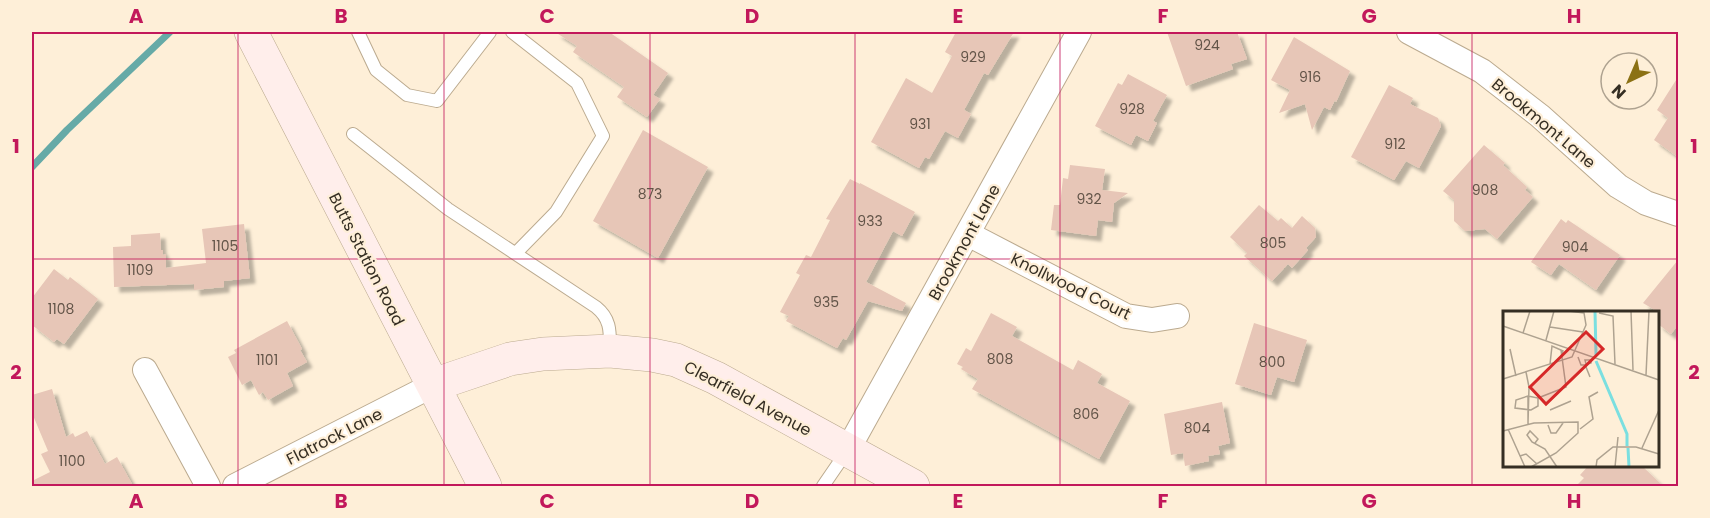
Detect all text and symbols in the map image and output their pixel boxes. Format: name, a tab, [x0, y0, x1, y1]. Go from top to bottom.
text: A	[129, 2, 144, 30]
text: B	[334, 2, 348, 30]
text: C	[539, 2, 555, 30]
text: D	[745, 2, 759, 30]
text: E	[953, 2, 963, 30]
text: F	[1158, 2, 1169, 30]
text: G	[1361, 2, 1377, 30]
text: H	[1567, 2, 1581, 30]
house number: 924	[1194, 35, 1220, 55]
house number: 929	[960, 47, 986, 67]
north arrow	[1599, 51, 1659, 111]
house number: 916	[1299, 67, 1321, 87]
street label: Brookmont Lane	[1487, 73, 1601, 174]
text: N	[1607, 79, 1631, 104]
house number: 928	[1119, 99, 1145, 119]
house number: 931	[909, 114, 931, 134]
text: 1	[12, 132, 20, 160]
text: 1	[1690, 132, 1698, 160]
house number: 912	[1384, 134, 1406, 154]
street label: Brookmont Lane	[923, 180, 1006, 304]
house number: 908	[1472, 180, 1498, 200]
house number: 873	[638, 184, 662, 204]
street label: Butts Station Road	[323, 189, 410, 330]
house number: 932	[1076, 189, 1102, 209]
house number: 933	[857, 211, 883, 231]
house number: 805	[1260, 233, 1286, 253]
house number: 1105	[212, 236, 238, 256]
house number: 904	[1562, 237, 1588, 257]
street label: Knollwood Court	[1007, 247, 1135, 326]
house number: 1109	[127, 260, 153, 280]
house number: 935	[813, 292, 839, 312]
house number: 1108	[48, 299, 74, 319]
inset map	[1503, 311, 1659, 467]
house number: 808	[987, 349, 1013, 369]
house number: 1101	[256, 350, 278, 370]
house number: 800	[1259, 352, 1285, 372]
street label: Clearfield Avenue	[680, 355, 816, 442]
text: 2	[10, 358, 22, 386]
text: 2	[1688, 358, 1700, 386]
street label: Flatrock Lane	[282, 402, 386, 471]
house number: 806	[1073, 404, 1099, 424]
house number: 804	[1184, 418, 1210, 438]
house number: 1100	[59, 451, 85, 471]
text: A	[129, 487, 144, 515]
text: B	[334, 487, 348, 515]
text: C	[539, 487, 555, 515]
text: D	[745, 487, 759, 515]
text: E	[953, 487, 963, 515]
text: F	[1158, 487, 1169, 515]
text: G	[1361, 487, 1377, 515]
text: H	[1567, 487, 1581, 515]

